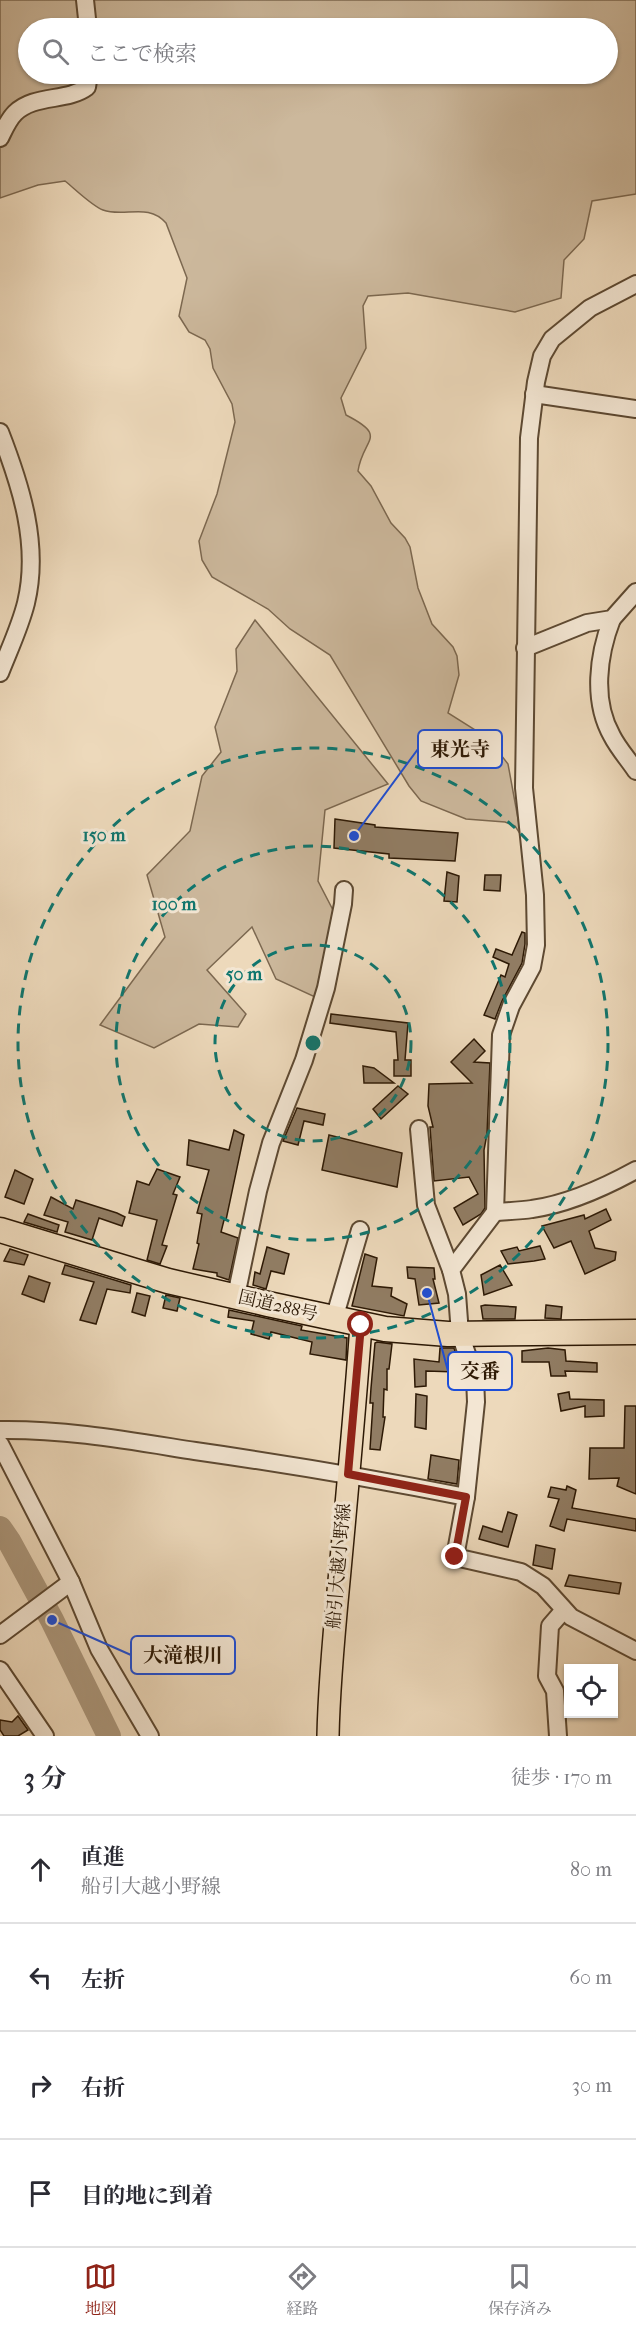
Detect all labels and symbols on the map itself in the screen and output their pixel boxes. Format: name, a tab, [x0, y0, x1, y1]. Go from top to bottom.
callout: 東光寺	[418, 730, 502, 768]
text: 東光寺	[430, 738, 490, 761]
text: 150 m	[83, 825, 126, 846]
text: 100 m	[151, 894, 198, 915]
text: 50 m	[226, 964, 263, 985]
centre of rings	[303, 1033, 323, 1053]
street label: 国道288号	[236, 1287, 320, 1325]
route start	[347, 1311, 373, 1337]
callout: 交番	[448, 1352, 512, 1390]
text: 交番	[460, 1360, 500, 1383]
street label: 船引大越小野線	[323, 1502, 355, 1630]
route end	[441, 1543, 467, 1569]
callout: 大滝根川	[131, 1636, 235, 1674]
text: 大滝根川	[143, 1644, 223, 1667]

